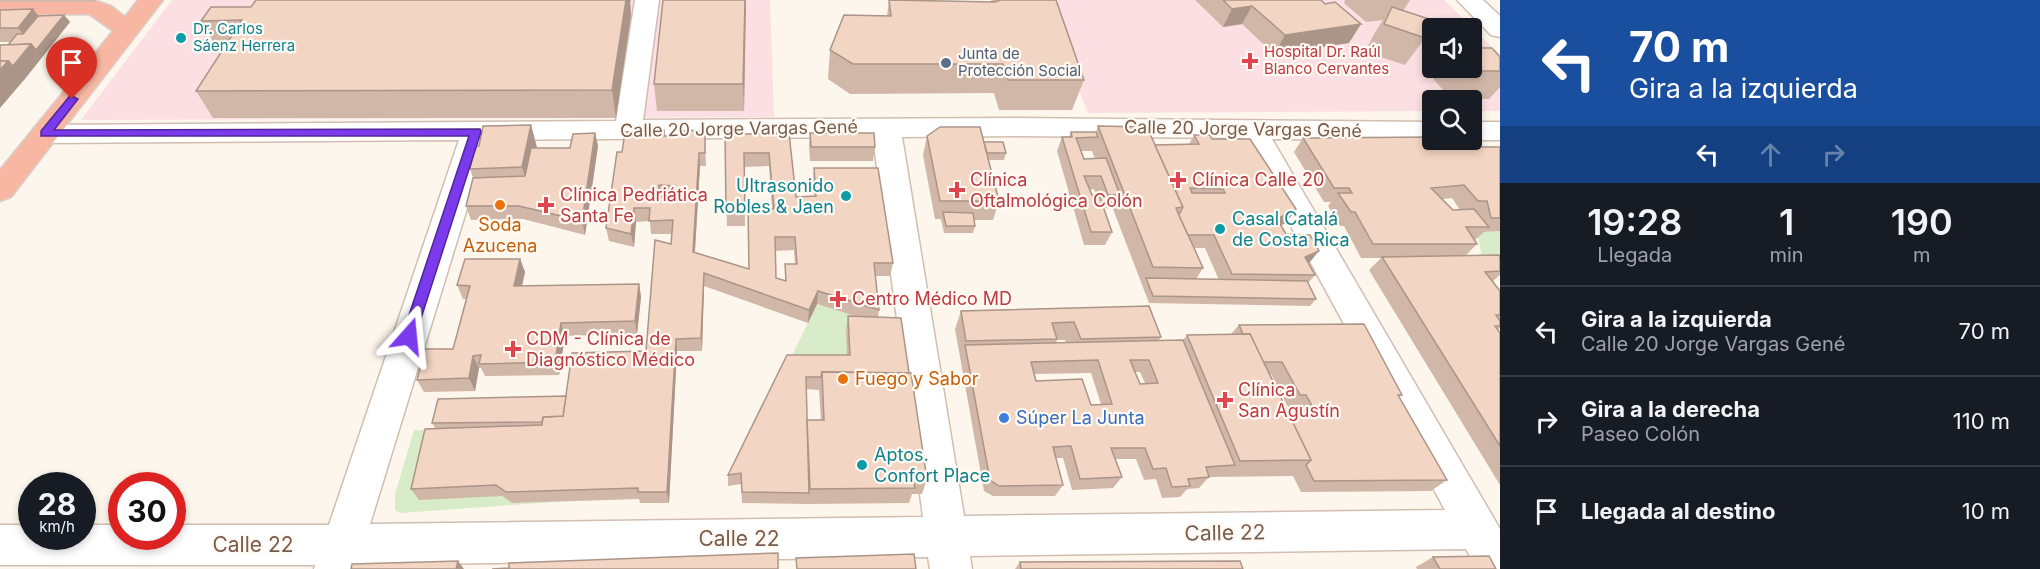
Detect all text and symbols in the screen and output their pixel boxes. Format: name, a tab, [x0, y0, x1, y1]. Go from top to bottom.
map controls	[1422, 18, 1482, 150]
button: sound	[1422, 18, 1482, 78]
place label: Dr. Carlos Sáenz Herrera	[193, 19, 295, 55]
text: 70 m	[1629, 21, 1729, 72]
icon: left	[1530, 24, 1608, 102]
marker: Dr. Carlos Sáenz Herrera	[174, 31, 188, 45]
pin	[46, 37, 97, 99]
place label: Hospital Dr. Raúl Blanco Cervantes	[1264, 42, 1389, 78]
place label: Junta de Protección Social	[958, 44, 1081, 80]
icon: arrive	[55, 46, 88, 79]
marker: Hospital Dr. Raúl Blanco Cervantes	[1241, 52, 1259, 70]
marker: Junta de Protección Social	[939, 56, 953, 70]
text: Gira a la izquierda	[1629, 72, 1858, 105]
button: search	[1422, 90, 1482, 150]
street label: Calle 20 Jorge Vargas Gené	[620, 116, 858, 141]
street label: Calle 20 Jorge Vargas Gené	[1124, 116, 1362, 141]
icon: left	[1691, 138, 1724, 171]
icon: ahead	[1754, 138, 1787, 171]
icon: right	[1817, 138, 1850, 171]
place label: Clínica Oftalmológica Colón	[970, 169, 1143, 211]
place label: Clínica Calle 20	[1192, 169, 1324, 190]
marker: Clínica Calle 20	[1169, 171, 1187, 189]
place label: Ultrasonido Robles & Jaen	[713, 175, 834, 217]
marker: Clínica Oftalmológica Colón	[948, 181, 966, 199]
place label: Clínica Pedriática Santa Fe	[560, 184, 708, 226]
marker: Ultrasonido Robles & Jaen	[839, 189, 853, 203]
marker: Clínica Pedriática Santa Fe	[537, 196, 555, 214]
marker: Soda Azucena	[493, 198, 507, 212]
text: 19:28	[1587, 200, 1682, 244]
text: 1	[1779, 200, 1794, 244]
text: 190	[1891, 200, 1953, 244]
place label: Casal Catalá de Costa Rica	[1232, 208, 1350, 250]
place label: Soda Azucena	[463, 214, 537, 256]
marker: Casal Catalá de Costa Rica	[1213, 222, 1227, 236]
text: Llegada	[1597, 243, 1672, 267]
text: min	[1769, 243, 1804, 267]
text: m	[1913, 243, 1931, 267]
place label: Centro Médico MD	[852, 288, 1012, 309]
marker: Centro Médico MD	[829, 290, 847, 308]
position arrow	[377, 304, 441, 368]
text: Gira a la izquierda	[1581, 306, 1772, 332]
icon: left	[1530, 315, 1563, 348]
text: 70 m	[1959, 318, 2010, 344]
place label: CDM - Clínica de Diagnóstico Médico	[526, 328, 695, 370]
text: Calle 20 Jorge Vargas Gené	[1581, 332, 1845, 356]
marker: CDM - Clínica de Diagnóstico Médico	[504, 340, 522, 358]
place label: Fuego y Sabor	[855, 368, 979, 389]
marker: Fuego y Sabor	[836, 372, 850, 386]
place label: Clínica San Agustín	[1238, 379, 1340, 421]
marker: Clínica San Agustín	[1216, 391, 1234, 409]
text: Gira a la derecha	[1581, 396, 1760, 422]
icon: right	[1530, 405, 1563, 438]
place label: Súper La Junta	[1016, 407, 1145, 428]
text: 110 m	[1953, 408, 2010, 434]
marker: Súper La Junta	[997, 411, 1011, 425]
text: Paseo Colón	[1581, 422, 1700, 446]
place label: Aptos. Confort Place	[874, 444, 990, 486]
marker: Aptos. Confort Place	[855, 458, 869, 472]
speed limit sign: 30	[108, 472, 186, 550]
text: 28	[38, 486, 76, 522]
icon: arrive	[1530, 495, 1563, 528]
text: Llegada al destino	[1581, 498, 1775, 524]
text: 10 m	[1962, 498, 2010, 524]
text: km/h	[39, 517, 75, 536]
street label: Calle 22	[1184, 519, 1266, 546]
street label: Calle 22	[698, 526, 780, 551]
street label: Calle 22	[212, 532, 294, 557]

